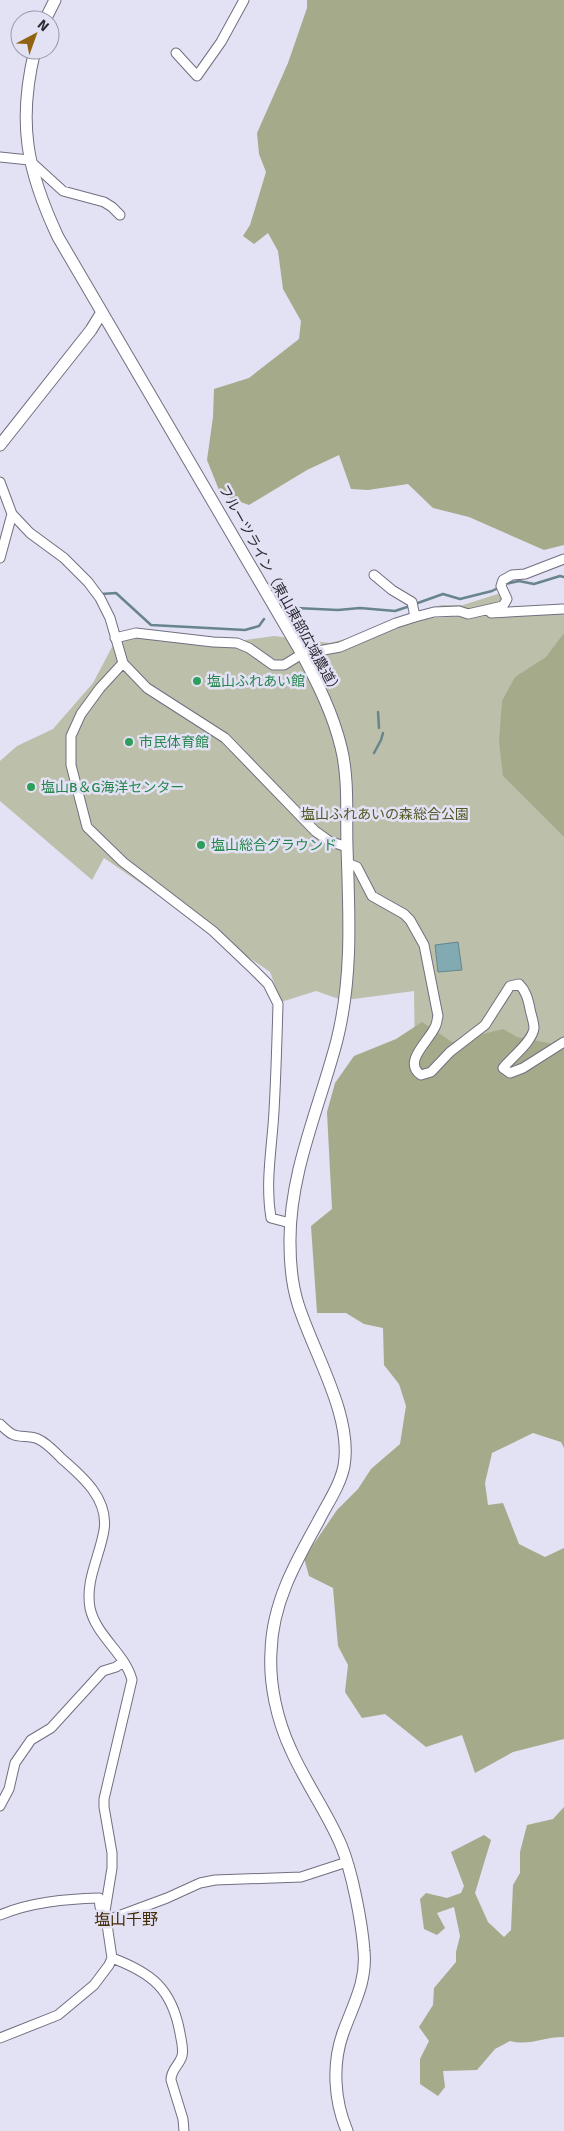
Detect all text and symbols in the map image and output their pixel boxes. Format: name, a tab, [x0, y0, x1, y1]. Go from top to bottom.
north arrow	[10, 10, 60, 60]
text: N	[34, 16, 52, 35]
street label: フルーツライン（東山東部広域農道）	[215, 482, 345, 698]
place label: 塩山ふれあい館	[207, 673, 305, 690]
marker: 塩山ふれあい館	[191, 675, 203, 687]
place label: 市民体育館	[139, 734, 209, 751]
marker: 市民体育館	[123, 736, 135, 748]
place label: 塩山B＆G海洋センター	[41, 779, 184, 796]
marker: 塩山B＆G海洋センター	[25, 781, 37, 793]
park label: 塩山ふれあいの森総合公園	[301, 806, 469, 823]
place label: 塩山総合グラウンド	[211, 837, 337, 854]
marker: 塩山総合グラウンド	[195, 839, 207, 851]
district label: 塩山千野	[94, 1910, 158, 1930]

